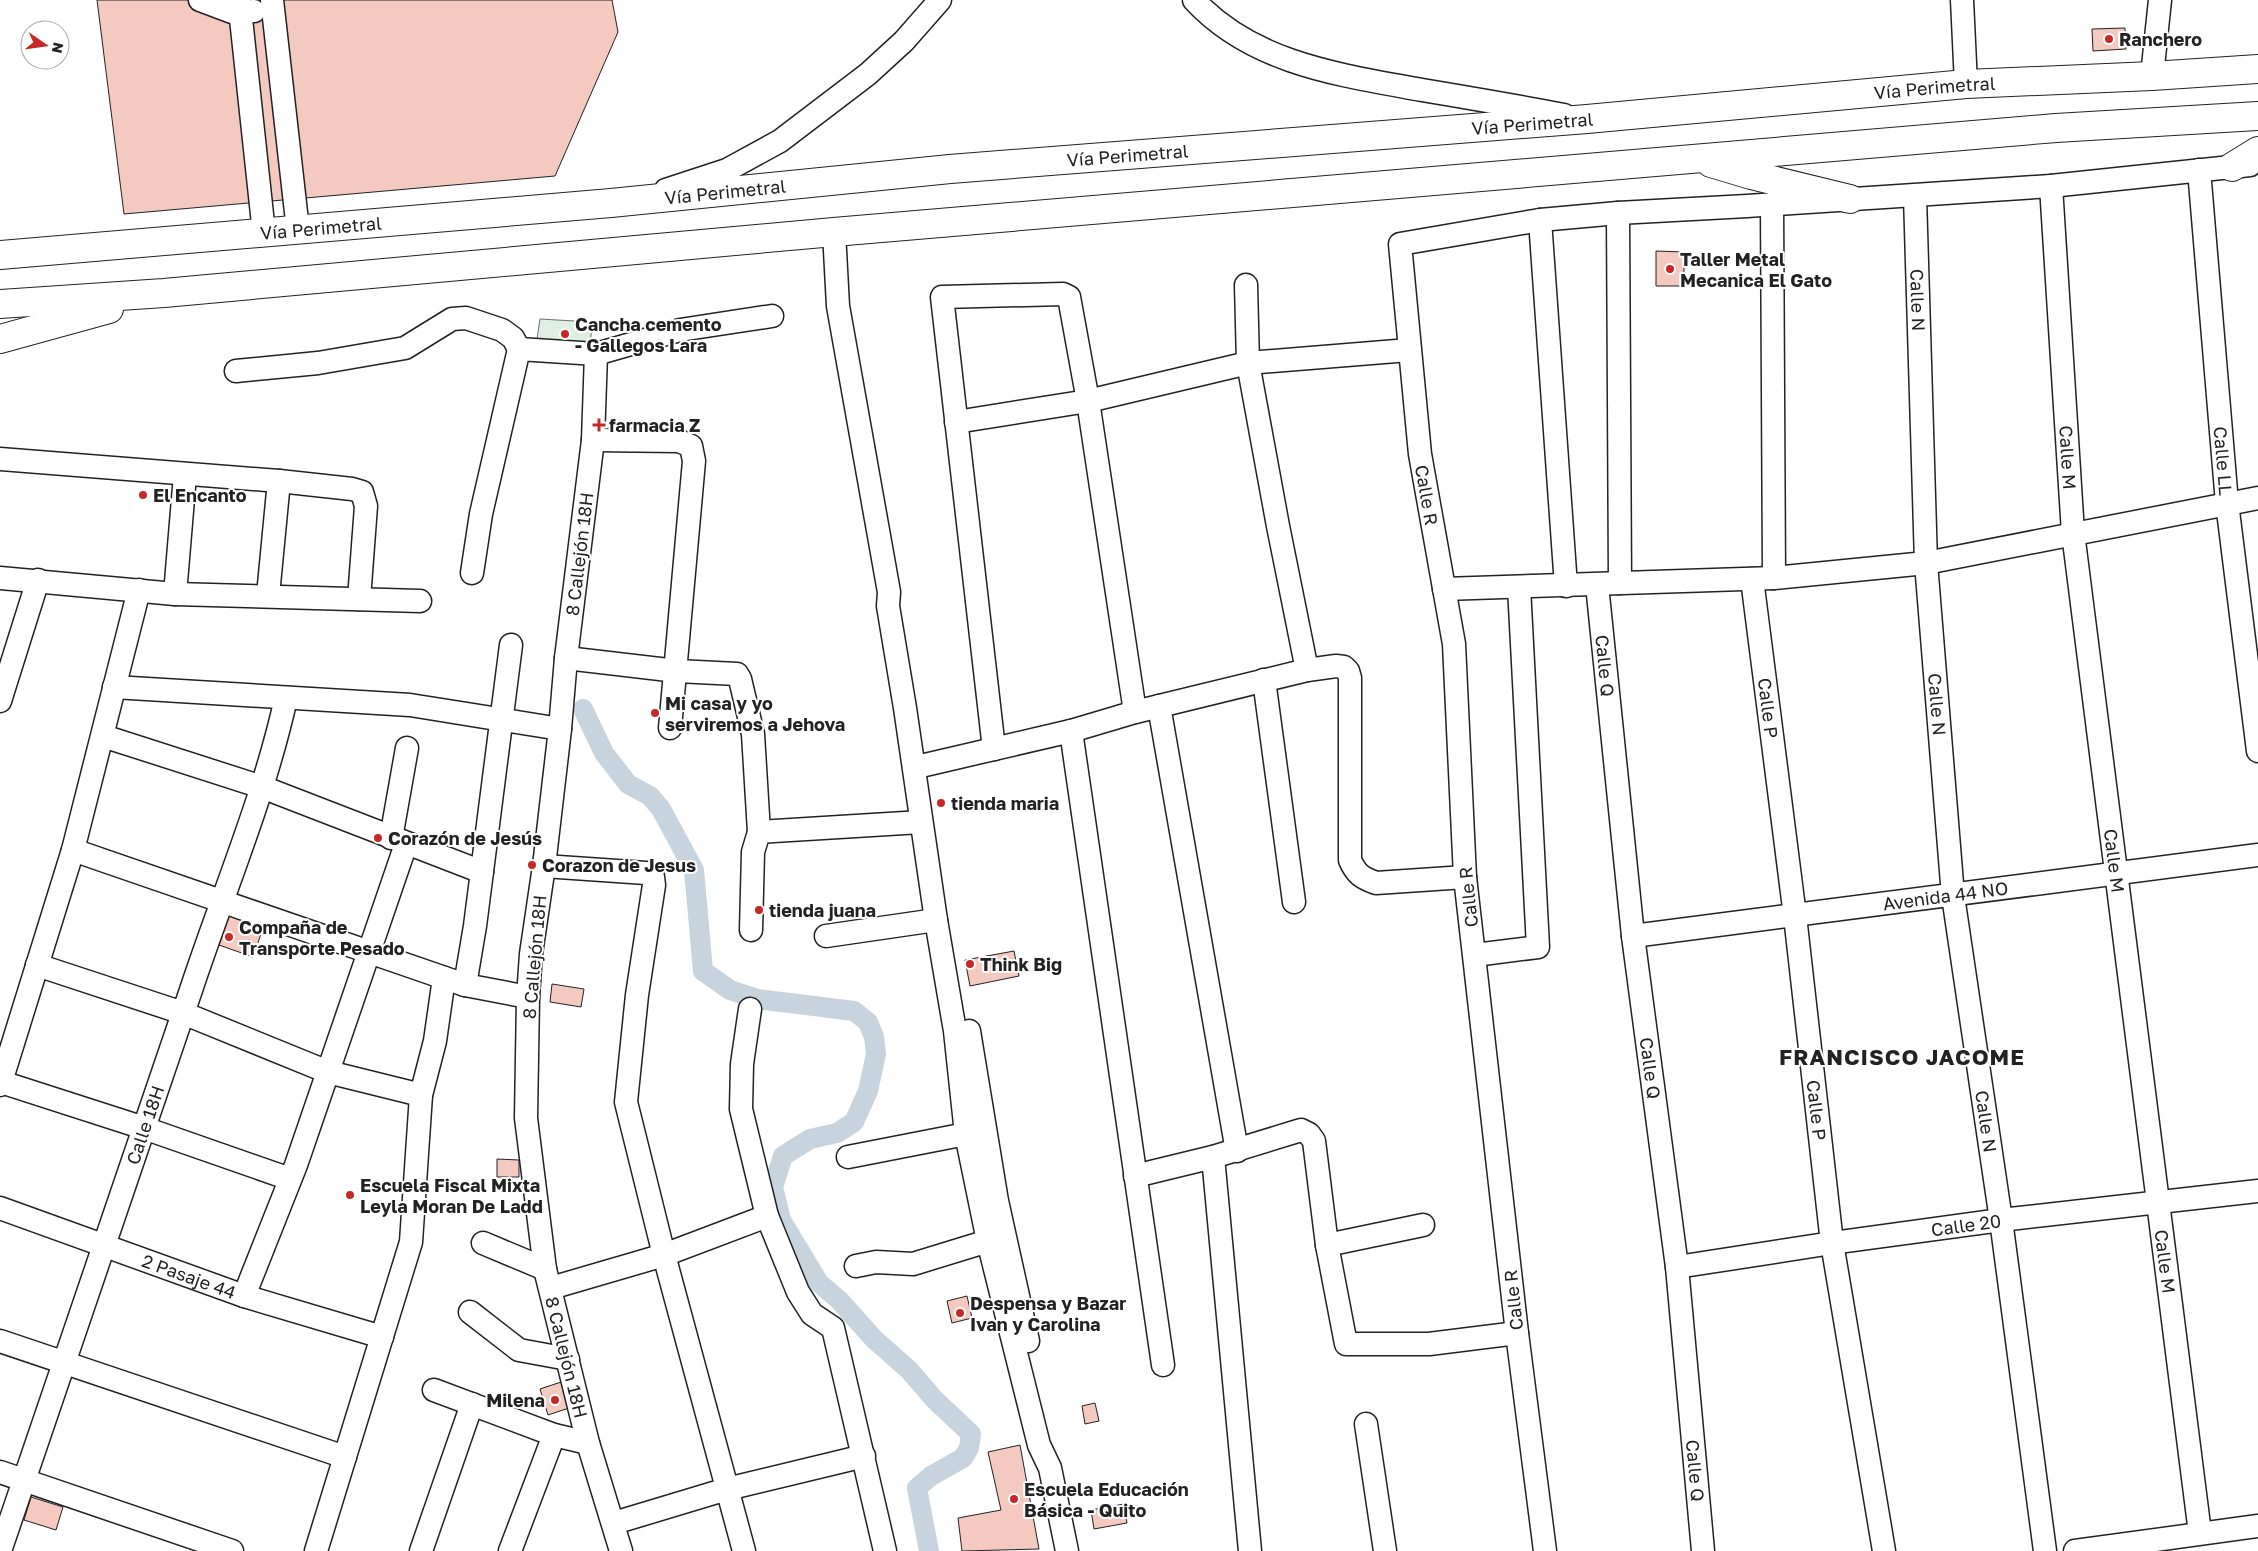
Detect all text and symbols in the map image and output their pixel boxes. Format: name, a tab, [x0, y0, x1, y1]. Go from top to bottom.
north arrow	[20, 20, 70, 70]
place label: Ranchero	[2119, 28, 2202, 50]
marker: Ranchero	[2103, 33, 2115, 45]
text: N	[49, 41, 68, 55]
street label: Vía Perimetral	[1873, 72, 1996, 103]
street label: Vía Perimetral	[1471, 107, 1594, 139]
street label: Vía Perimetral	[1066, 139, 1189, 171]
street label: Vía Perimetral	[663, 174, 787, 209]
street label: Vía Perimetral	[259, 212, 383, 244]
place label: Taller Metal Mecanica El Gato	[1680, 248, 1832, 291]
marker: Taller Metal Mecanica El Gato	[1664, 263, 1676, 275]
street label: Calle N	[1906, 268, 1930, 331]
place label: Cancha cemento - Gallegos Lara	[575, 313, 722, 356]
marker: Cancha cemento - Gallegos Lara	[559, 328, 571, 340]
place label: farmacia Z	[609, 414, 700, 436]
marker: farmacia Z	[593, 419, 605, 431]
street label: Calle M	[2055, 425, 2081, 490]
street label: Calle LL	[2210, 426, 2237, 496]
street label: Calle R	[1411, 463, 1443, 527]
place label: El Encanto	[153, 484, 247, 506]
marker: El Encanto	[137, 489, 149, 501]
street label: 8 Callejón 18H	[561, 491, 597, 617]
street label: Calle Q	[1591, 634, 1619, 698]
street label: Calle N	[1924, 672, 1951, 736]
street label: Calle P	[1754, 677, 1783, 739]
place label: Mi casa y yo serviremos a Jehova	[665, 692, 845, 735]
marker: Mi casa y yo serviremos a Jehova	[649, 707, 661, 719]
place label: tienda maria	[951, 792, 1059, 814]
marker: tienda maria	[935, 797, 947, 809]
place label: Corazón de Jesús	[388, 827, 542, 849]
street label: Calle M	[2100, 827, 2130, 894]
marker: Corazón de Jesús	[372, 832, 384, 844]
place label: Corazon de Jesus	[542, 854, 696, 876]
marker: Corazon de Jesus	[526, 859, 538, 871]
street label: Calle R	[1454, 866, 1482, 928]
street label: Avenida 44 NO	[1881, 876, 2009, 915]
street label: 8 Callejón 18H	[518, 894, 550, 1020]
place label: tienda juana	[769, 899, 876, 921]
marker: tienda juana	[753, 904, 765, 916]
place label: Compaña de Transporte Pesado	[239, 916, 405, 959]
marker: Compaña de Transporte Pesado	[223, 931, 235, 943]
place label: Think Big	[980, 953, 1062, 975]
marker: Think Big	[964, 958, 976, 970]
street label: Calle Q	[1636, 1036, 1666, 1100]
district label: FRANCISCO JACOME	[1779, 1043, 2025, 1070]
street label: Calle P	[1803, 1079, 1831, 1141]
street label: Calle 18H	[121, 1083, 169, 1167]
street label: Calle N	[1971, 1089, 2002, 1154]
place label: Escuela Fiscal Mixta Leyla Moran De Ladd	[360, 1174, 543, 1217]
marker: Escuela Fiscal Mixta Leyla Moran De Ladd	[344, 1189, 356, 1201]
street label: Calle 20	[1930, 1209, 2002, 1240]
street label: Calle M	[2151, 1228, 2180, 1295]
street label: 2 Pasaje 44	[139, 1249, 239, 1303]
street label: Calle R	[1499, 1269, 1527, 1331]
place label: Despensa y Bazar Ivan y Carolina	[970, 1292, 1126, 1335]
street label: 8 Callejón 18H	[541, 1294, 592, 1420]
marker: Despensa y Bazar Ivan y Carolina	[954, 1307, 966, 1319]
place label: Milena	[486, 1389, 545, 1411]
marker: Milena	[549, 1394, 561, 1406]
street label: Calle Q	[1682, 1438, 1709, 1502]
place label: Escuela Educación Básica - Quito	[1024, 1478, 1189, 1521]
marker: Escuela Educación Básica - Quito	[1008, 1493, 1020, 1505]

